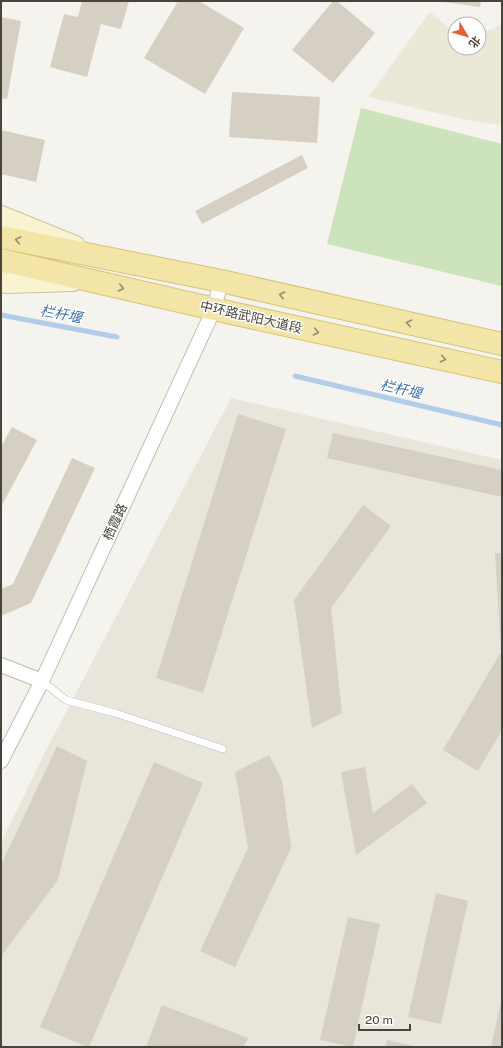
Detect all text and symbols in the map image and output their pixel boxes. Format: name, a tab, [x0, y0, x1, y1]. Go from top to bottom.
north arrow	[447, 16, 487, 56]
text: 北	[467, 34, 483, 50]
one-way arrow	[15, 237, 21, 245]
one-way arrow	[118, 283, 124, 291]
one-way arrow	[279, 291, 286, 299]
street label: 中环路武阳大道段	[199, 298, 303, 336]
water label: 栏杆堰	[39, 302, 85, 326]
one-way arrow	[406, 320, 412, 328]
one-way arrow	[313, 327, 319, 335]
one-way arrow	[440, 355, 446, 363]
water label: 栏杆堰	[379, 376, 425, 402]
street label: 栖霞路	[100, 501, 130, 543]
scale bar	[359, 1006, 410, 1032]
text: 20 m	[365, 1013, 393, 1027]

